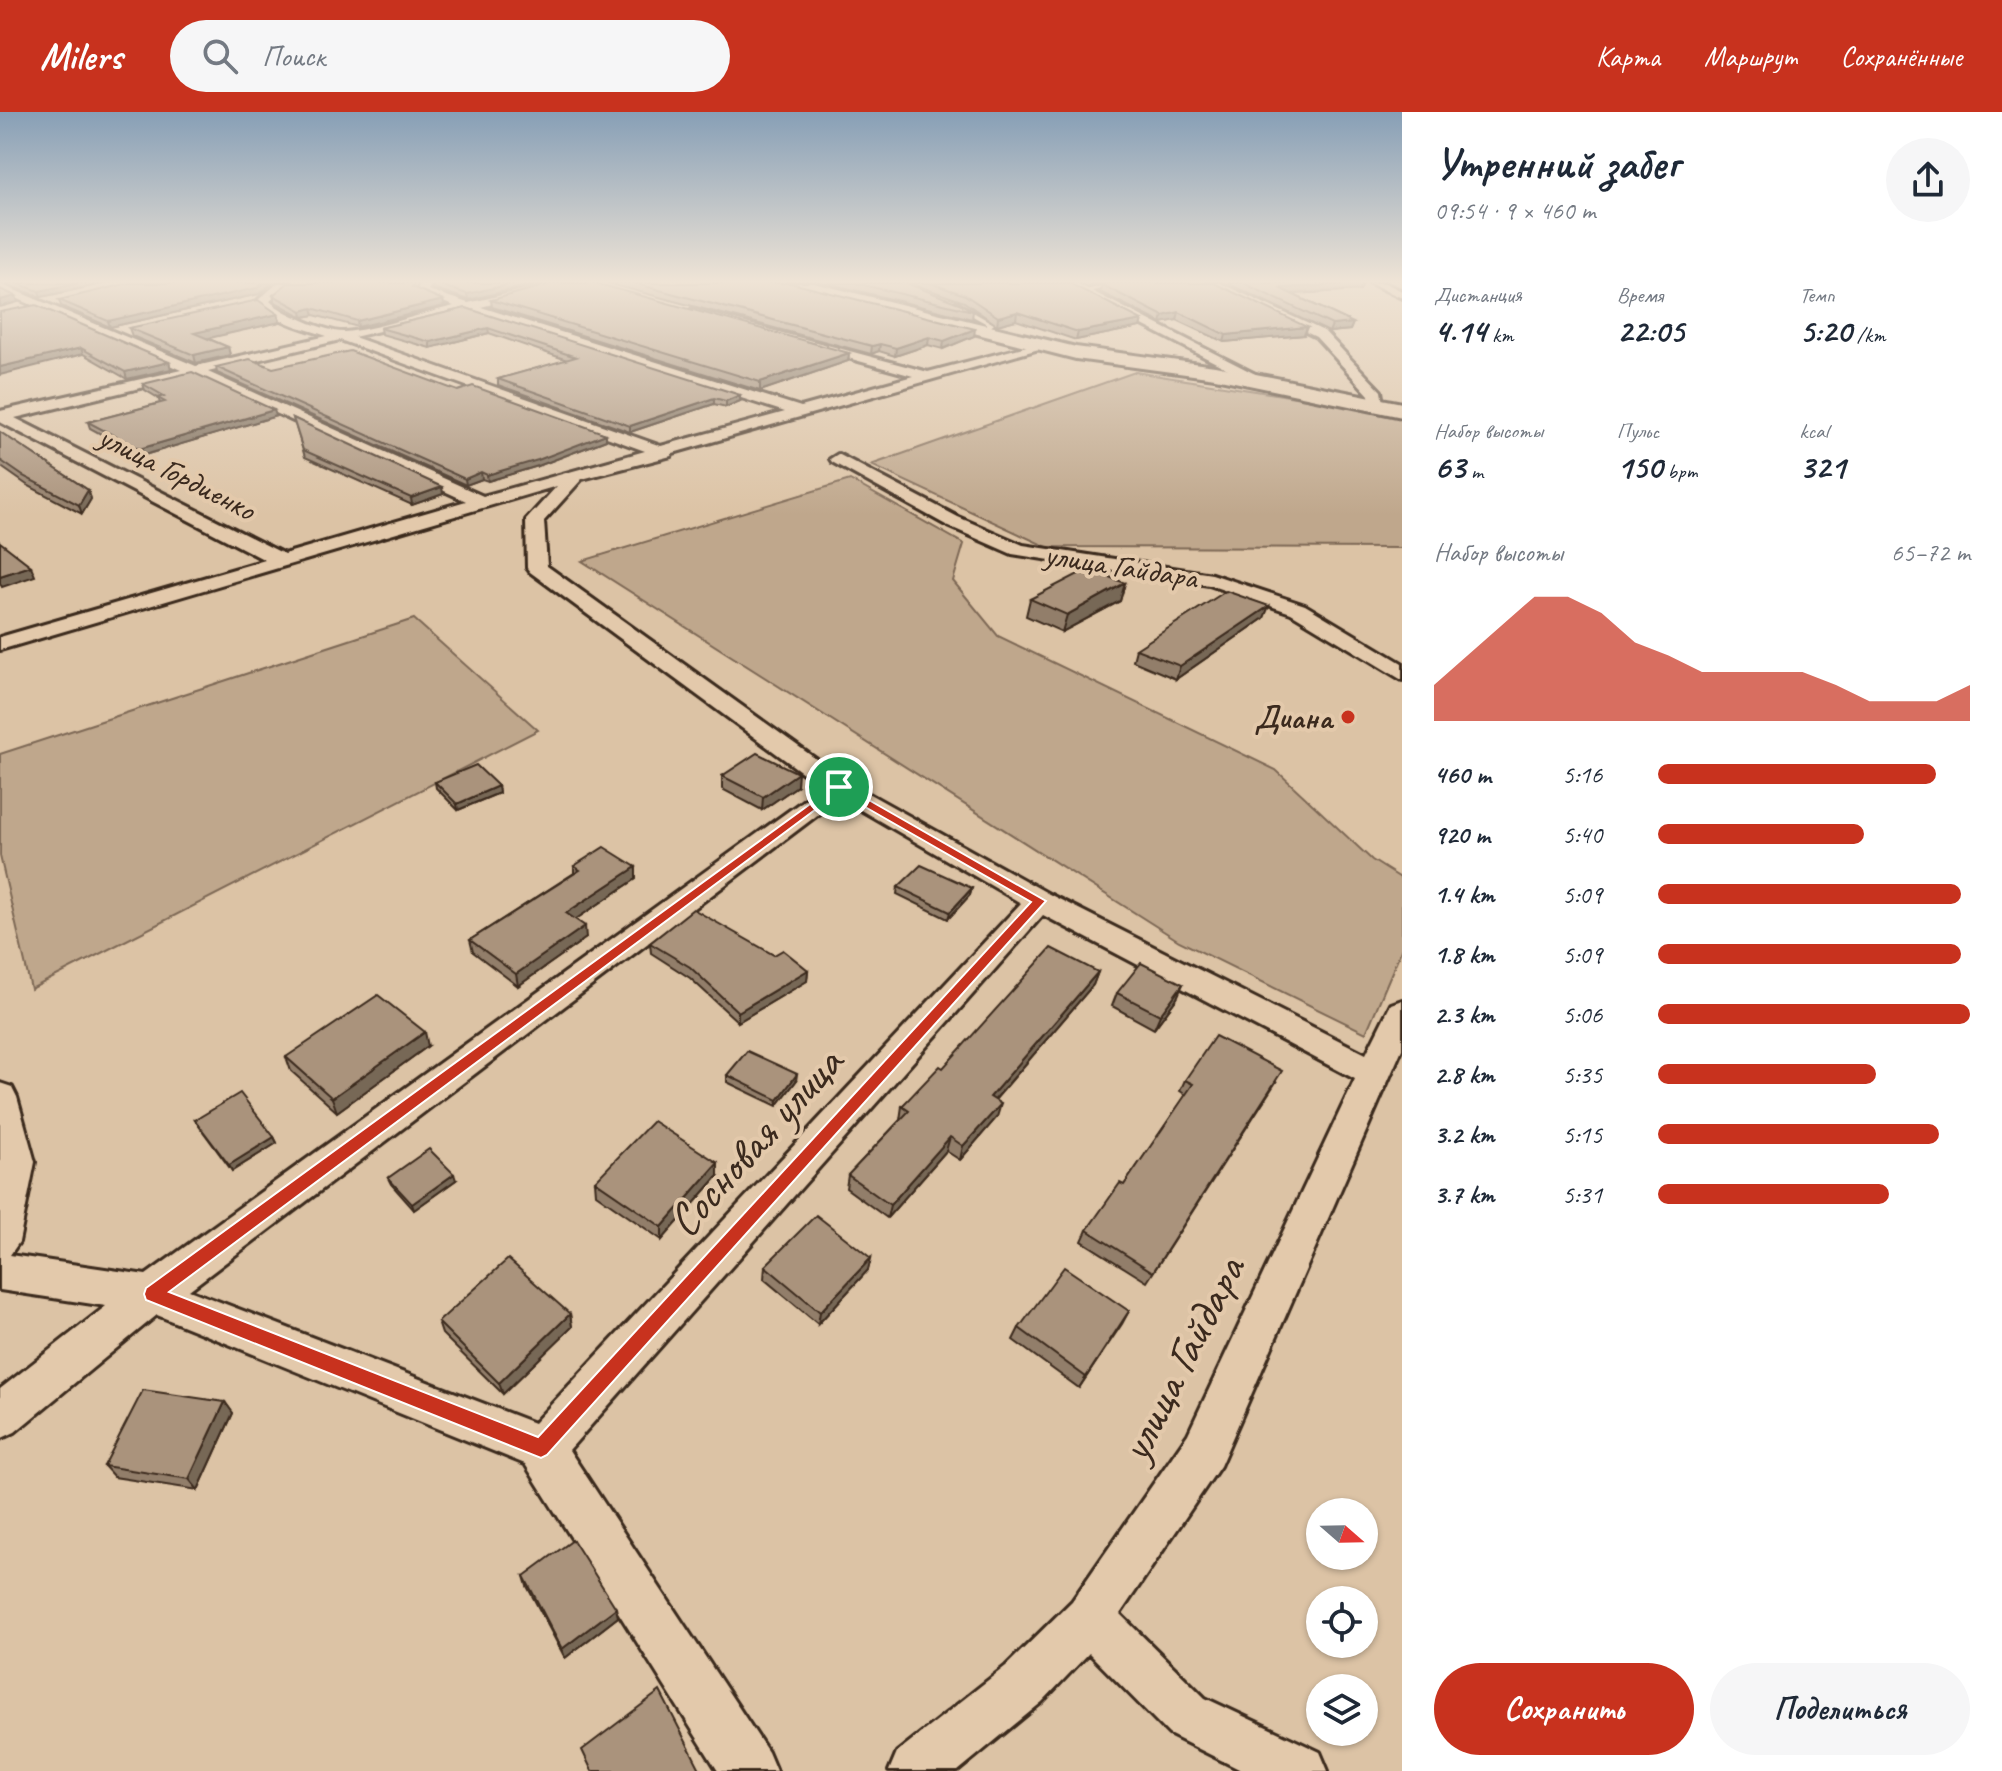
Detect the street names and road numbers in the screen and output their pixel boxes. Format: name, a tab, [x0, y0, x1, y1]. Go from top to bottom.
street label: улица Гордиенко	[90, 415, 264, 531]
street label: улица Гайдара	[1040, 533, 1202, 599]
street label: Сосновая улица	[655, 1033, 857, 1249]
street label: улица Гайдара	[1105, 1245, 1259, 1474]

